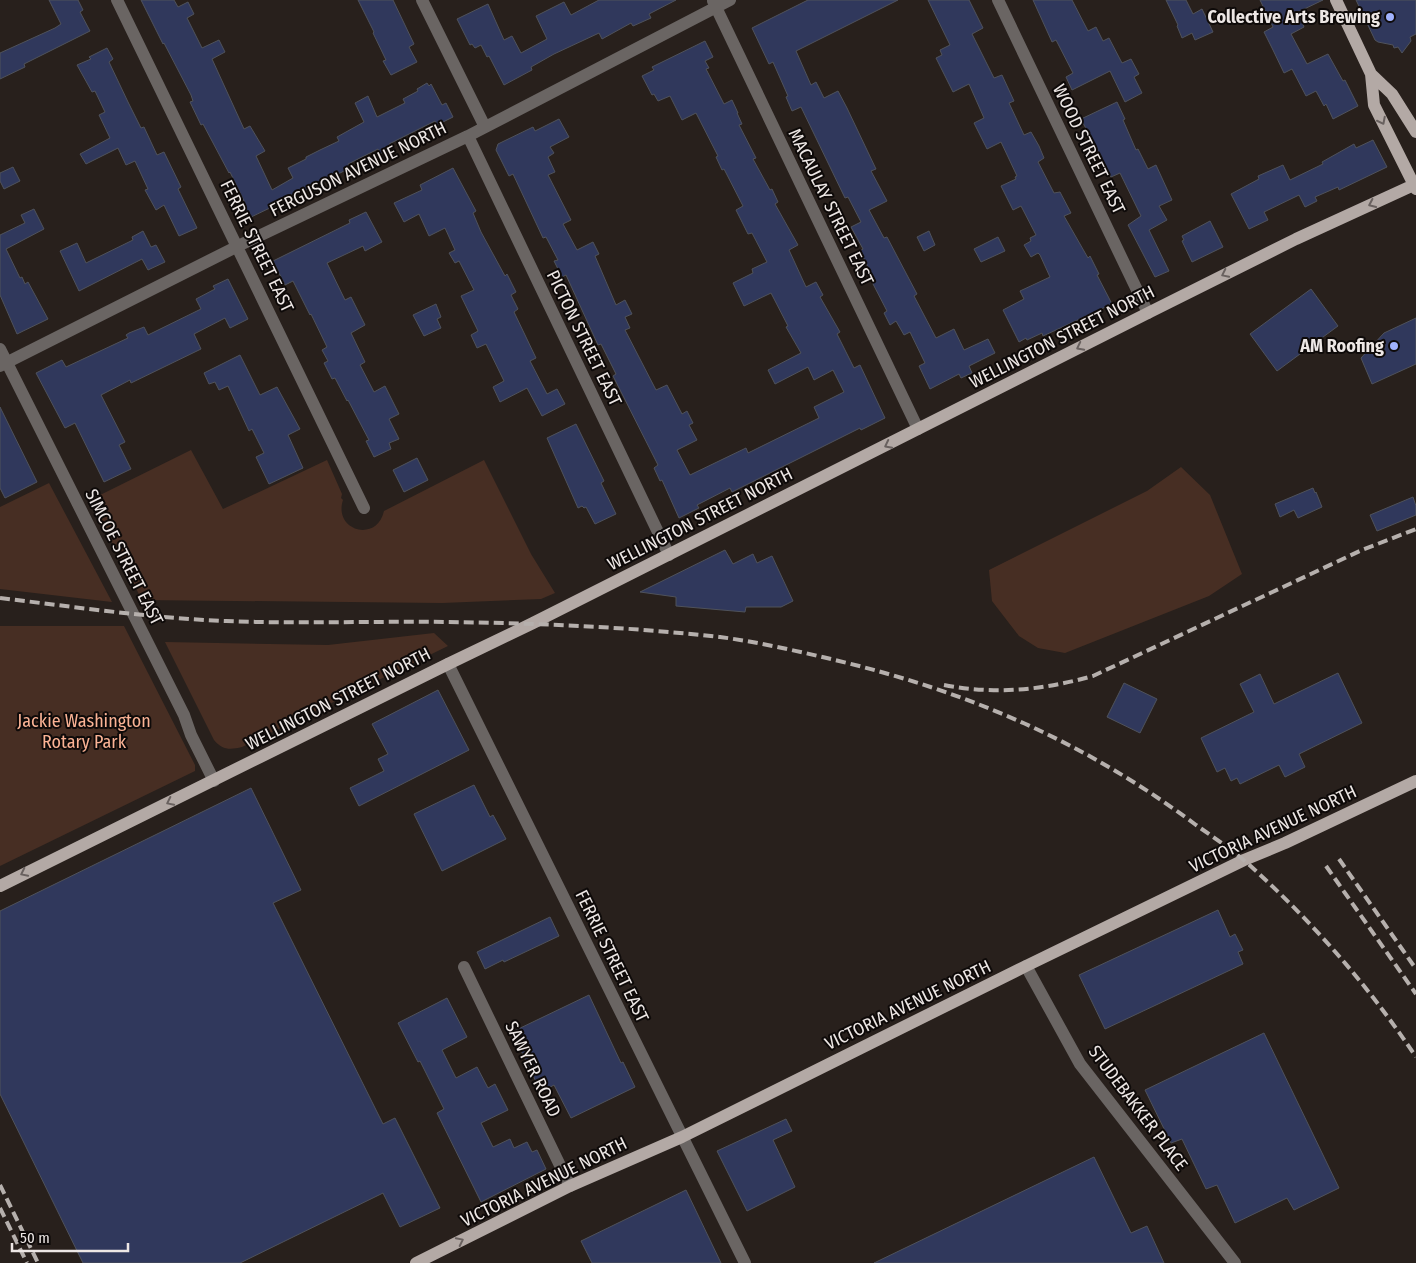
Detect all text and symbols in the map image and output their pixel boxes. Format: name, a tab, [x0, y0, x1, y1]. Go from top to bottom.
place label: Collective Arts Brewing	[1207, 6, 1380, 28]
marker: Collective Arts Brewing	[1384, 11, 1396, 23]
street label: WOOD STREET EAST	[1048, 81, 1130, 218]
one-way arrow	[1376, 116, 1386, 125]
street label: FERGUSON AVENUE NORTH	[266, 117, 450, 221]
street label: MACAULAY STREET EAST	[783, 125, 879, 290]
street label: FERRIE STREET EAST	[215, 176, 299, 316]
one-way arrow	[1368, 198, 1377, 209]
street label: PICTON STREET EAST	[542, 267, 627, 410]
one-way arrow	[1221, 268, 1230, 278]
street label: WELLINGTON STREET NORTH	[966, 281, 1158, 393]
place label: AM Roofing	[1299, 335, 1384, 357]
marker: AM Roofing	[1388, 340, 1400, 352]
one-way arrow	[1076, 341, 1085, 351]
one-way arrow	[885, 439, 894, 449]
street label: WELLINGTON STREET NORTH	[604, 463, 796, 575]
street label: SIMCOE STREET EAST	[80, 485, 168, 629]
street label: WELLINGTON STREET NORTH	[242, 643, 434, 755]
park label: Jackie Washington Rotary Park	[17, 710, 151, 753]
street label: VICTORIA AVENUE NORTH	[1186, 781, 1360, 877]
one-way arrow	[166, 796, 175, 806]
one-way arrow	[21, 867, 30, 877]
street label: FERRIE STREET EAST	[570, 886, 654, 1026]
street label: VICTORIA AVENUE NORTH	[821, 955, 995, 1055]
street label: SAWYER ROAD	[500, 1017, 566, 1121]
street label: STUDEBAKKER PLACE	[1084, 1041, 1192, 1175]
street label: VICTORIA AVENUE NORTH	[457, 1132, 631, 1232]
scale bar	[12, 1220, 129, 1252]
text: 50 m	[20, 1229, 50, 1247]
one-way arrow	[454, 1238, 463, 1248]

